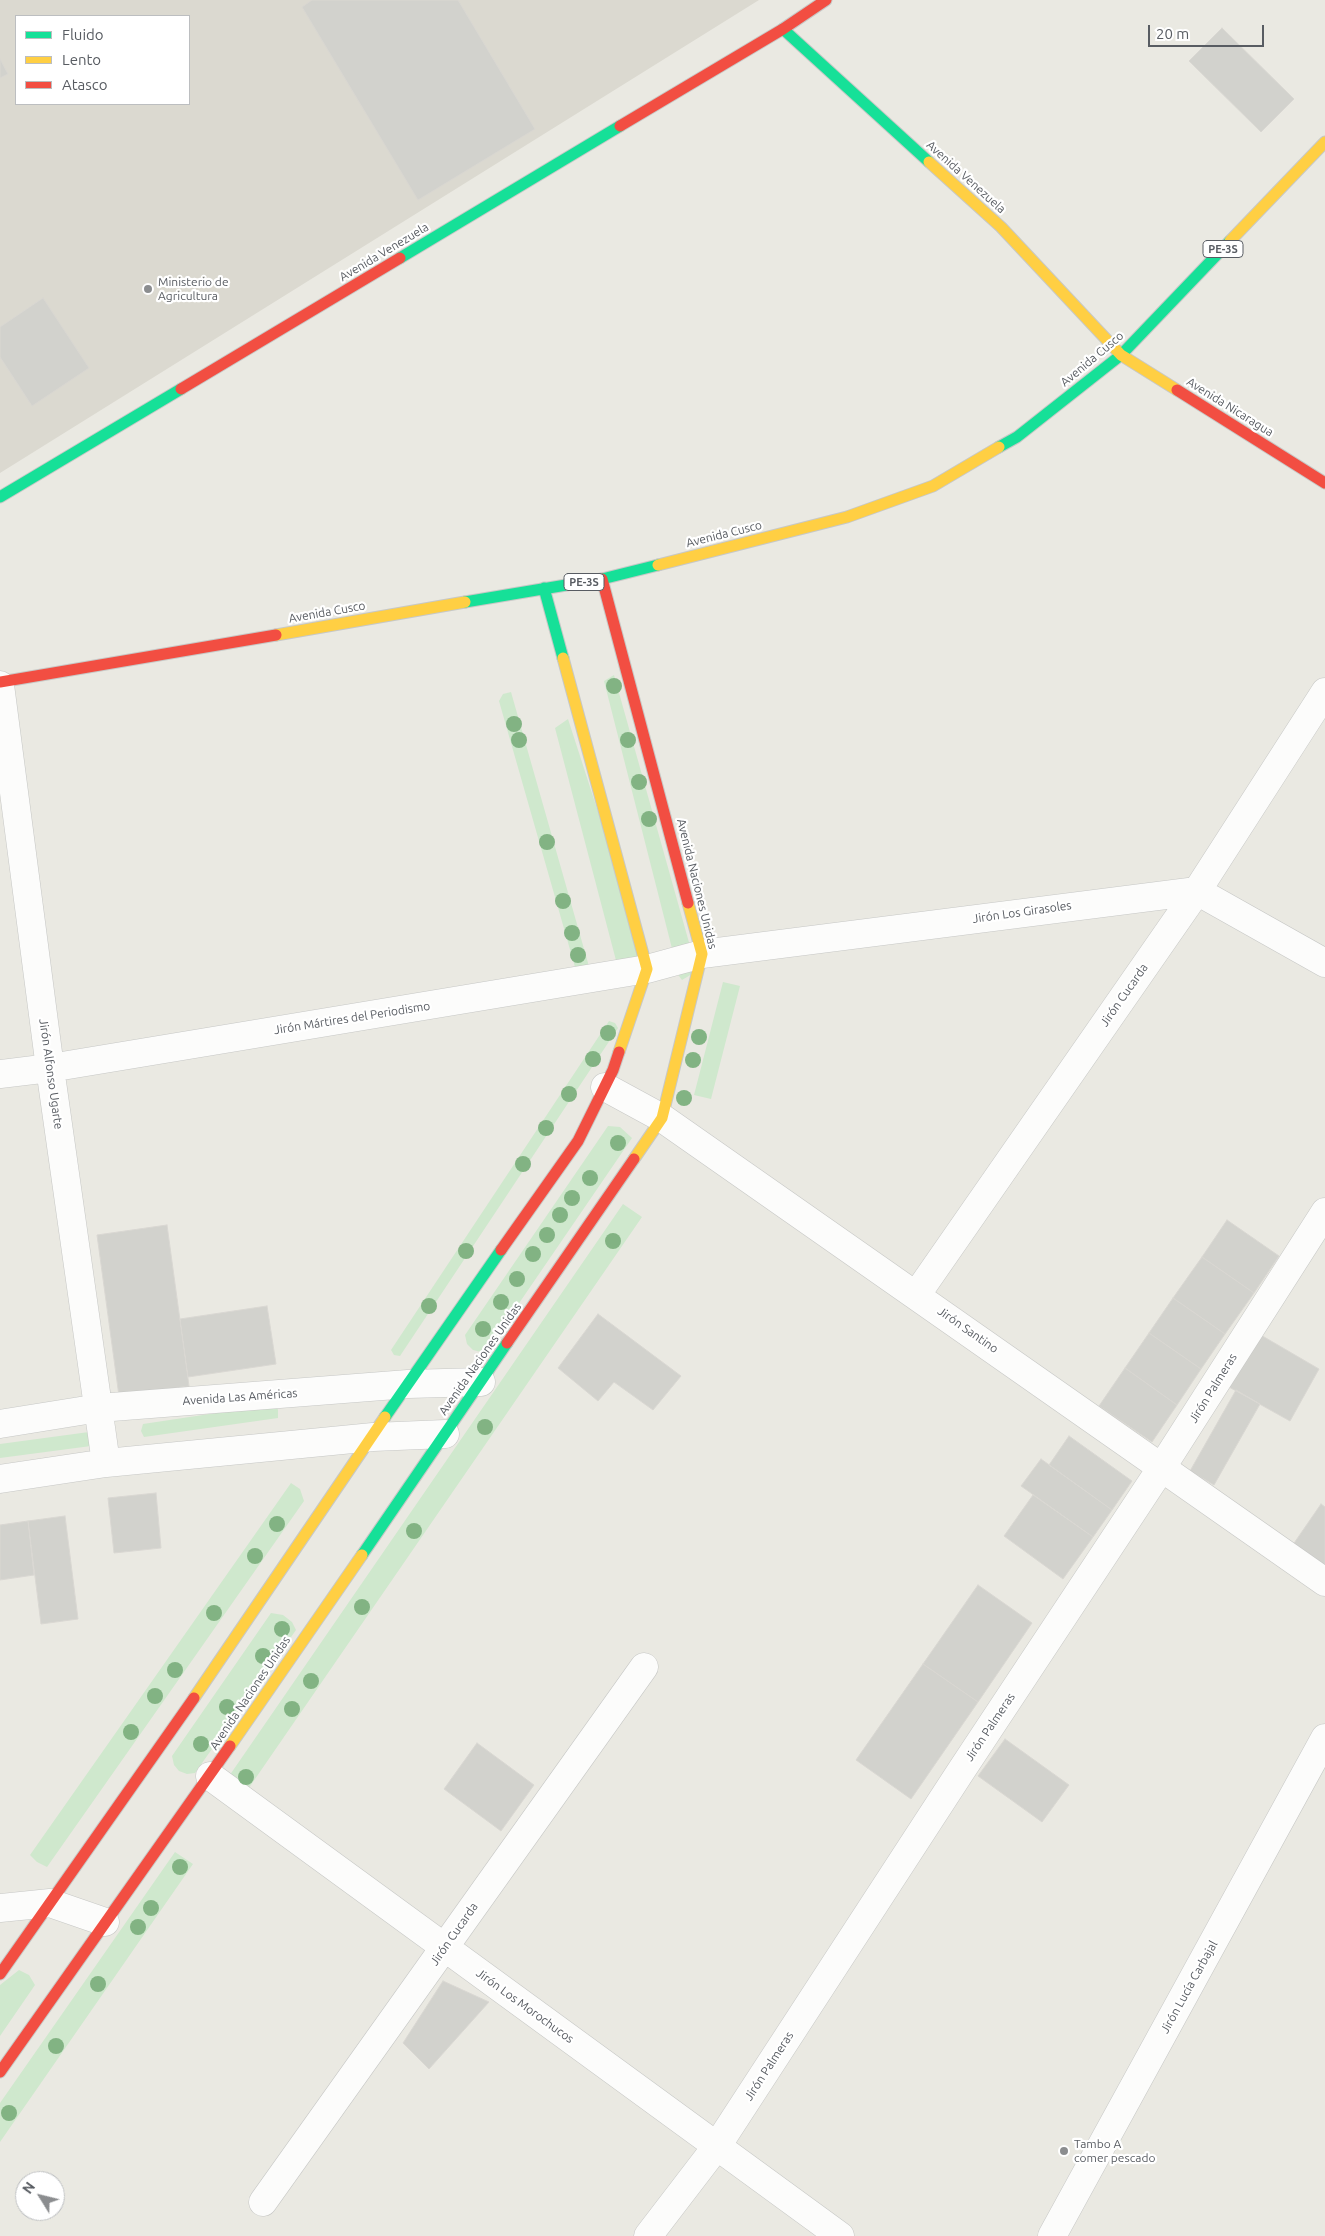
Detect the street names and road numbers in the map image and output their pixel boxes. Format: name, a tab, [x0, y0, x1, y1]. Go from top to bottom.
street label: Avenida Venezuela	[923, 138, 1009, 216]
street label: Avenida Venezuela	[337, 220, 431, 284]
road number: PE-3S	[1203, 240, 1243, 258]
street label: Avenida Cusco	[1058, 329, 1126, 389]
street label: Avenida Nicaragua	[1184, 374, 1276, 440]
street label: Avenida Cusco	[685, 518, 763, 550]
road number: PE-3S	[564, 574, 604, 590]
street label: Avenida Cusco	[288, 598, 366, 626]
street label: Avenida Naciones Unidas	[674, 817, 720, 951]
street label: Jirón Los Girasoles	[972, 898, 1072, 926]
street label: Jirón Cucarda	[1097, 961, 1151, 1029]
street label: Jirón Mártires del Periodismo	[273, 999, 431, 1037]
street label: Jirón Alfonso Ugarte	[36, 1018, 66, 1130]
street label: Avenida Naciones Unidas	[436, 1300, 524, 1418]
street label: Jirón Santino	[935, 1304, 1001, 1356]
street label: Jirón Palmeras	[1186, 1351, 1240, 1425]
street label: Avenida Las Américas	[182, 1386, 298, 1408]
street label: Avenida Naciones Unidas	[207, 1633, 293, 1753]
street label: Jirón Palmeras	[962, 1690, 1018, 1764]
street label: Jirón Cucarda	[427, 1900, 481, 1968]
street label: Jirón Lucía Carbajal	[1158, 1938, 1220, 2036]
street label: Jirón Los Morochucos	[473, 1966, 577, 2046]
street label: Jirón Palmeras	[741, 2029, 797, 2103]

